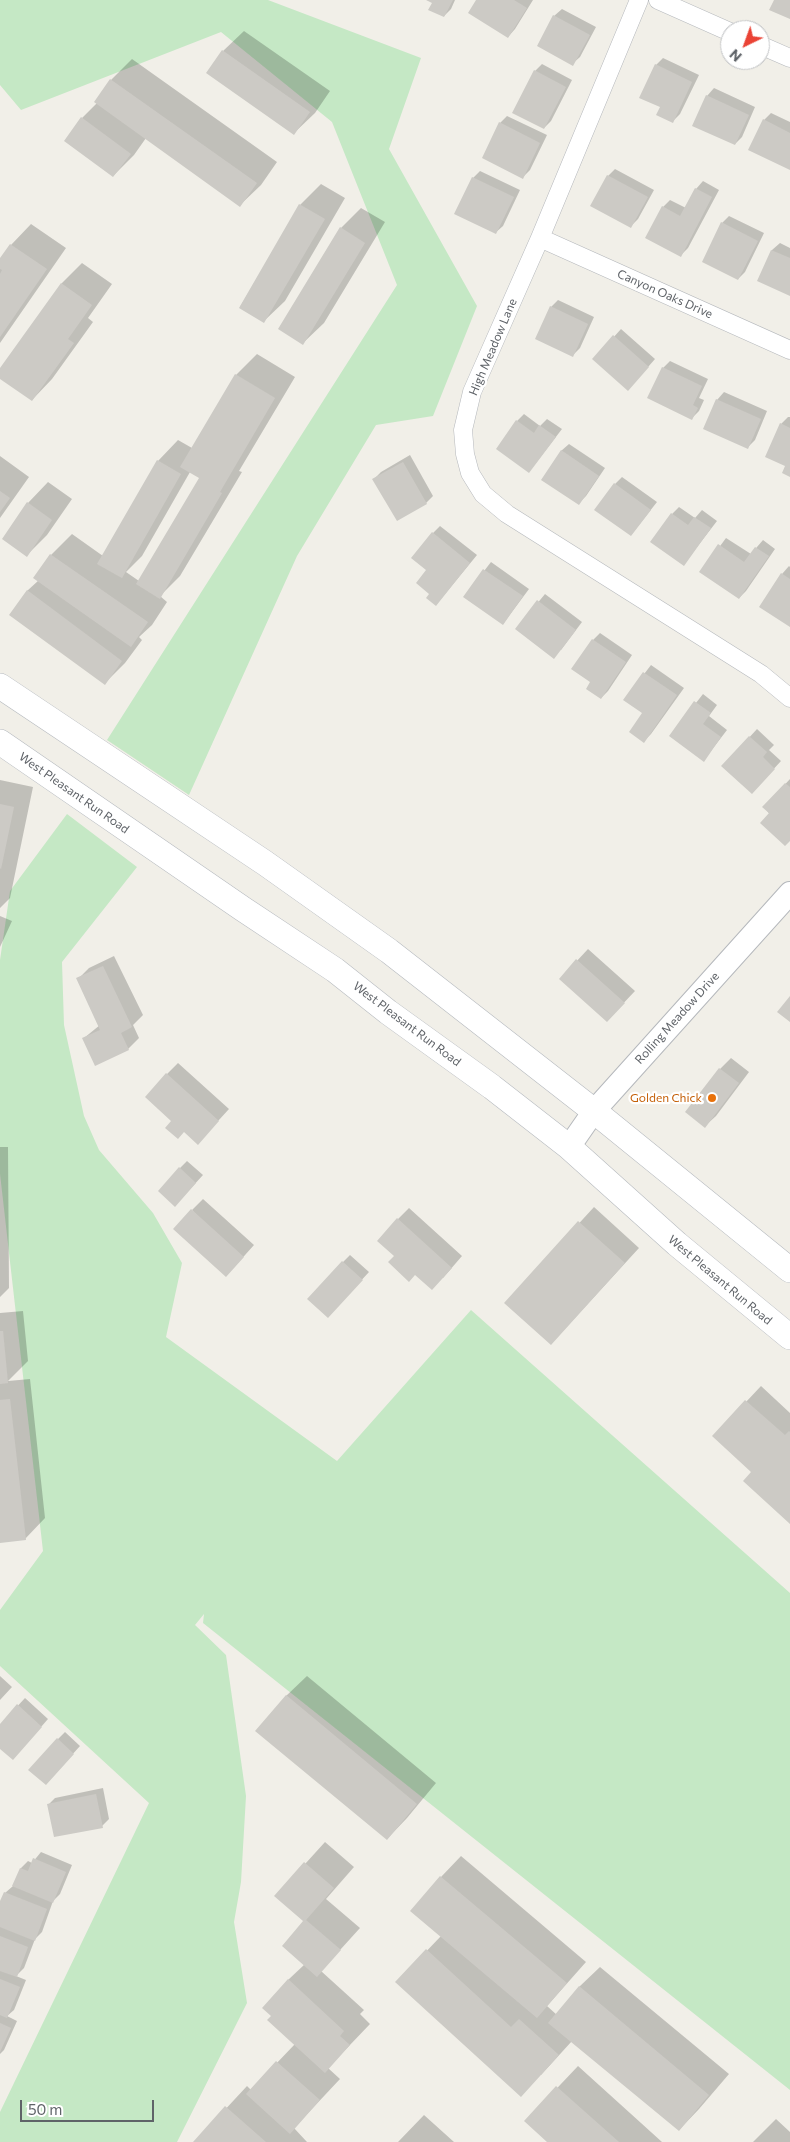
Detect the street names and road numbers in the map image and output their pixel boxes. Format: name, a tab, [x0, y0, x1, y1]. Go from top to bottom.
street label: Canyon Oaks Drive	[615, 266, 715, 322]
street label: High Meadow Lane	[466, 296, 520, 398]
street label: West Pleasant Run Road	[16, 749, 132, 837]
street label: Rolling Meadow Drive	[632, 969, 722, 1067]
street label: West Pleasant Run Road	[350, 979, 464, 1069]
street label: West Pleasant Run Road	[665, 1232, 775, 1328]

